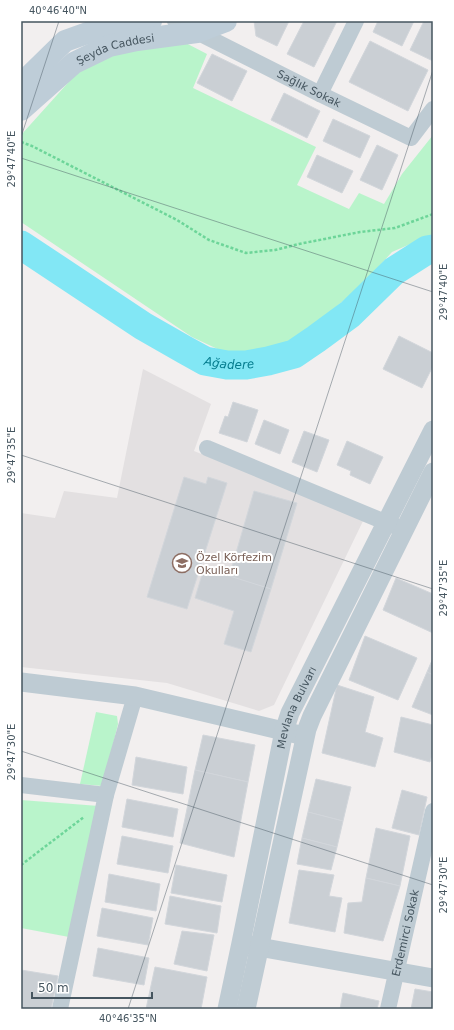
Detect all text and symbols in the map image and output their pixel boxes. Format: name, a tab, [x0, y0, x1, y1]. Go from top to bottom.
text: 40°46'40"N	[29, 5, 87, 16]
street label: Şeyda Caddesi	[74, 32, 155, 68]
street label: Sağlık Sokak	[275, 67, 343, 110]
text: 29°47'40"E	[6, 131, 17, 187]
text: 29°47'40"E	[438, 264, 449, 320]
water label: Ağadere	[202, 354, 255, 372]
text: 29°47'35"E	[6, 427, 17, 483]
place label: Özel Körfezim Okulları	[196, 551, 272, 577]
school or university icon: Özel Körfezim Okulları	[171, 552, 193, 574]
text: 29°47'35"E	[438, 560, 449, 616]
street label: Mevlana Bulvarı	[275, 664, 319, 750]
text: 29°47'30"E	[6, 724, 17, 780]
text: 29°47'30"E	[438, 857, 449, 913]
street label: Erdemirci Sokak	[390, 888, 422, 978]
scale bar	[32, 974, 152, 1000]
text: 50 m	[38, 981, 69, 995]
text: 40°46'35"N	[99, 1013, 157, 1024]

